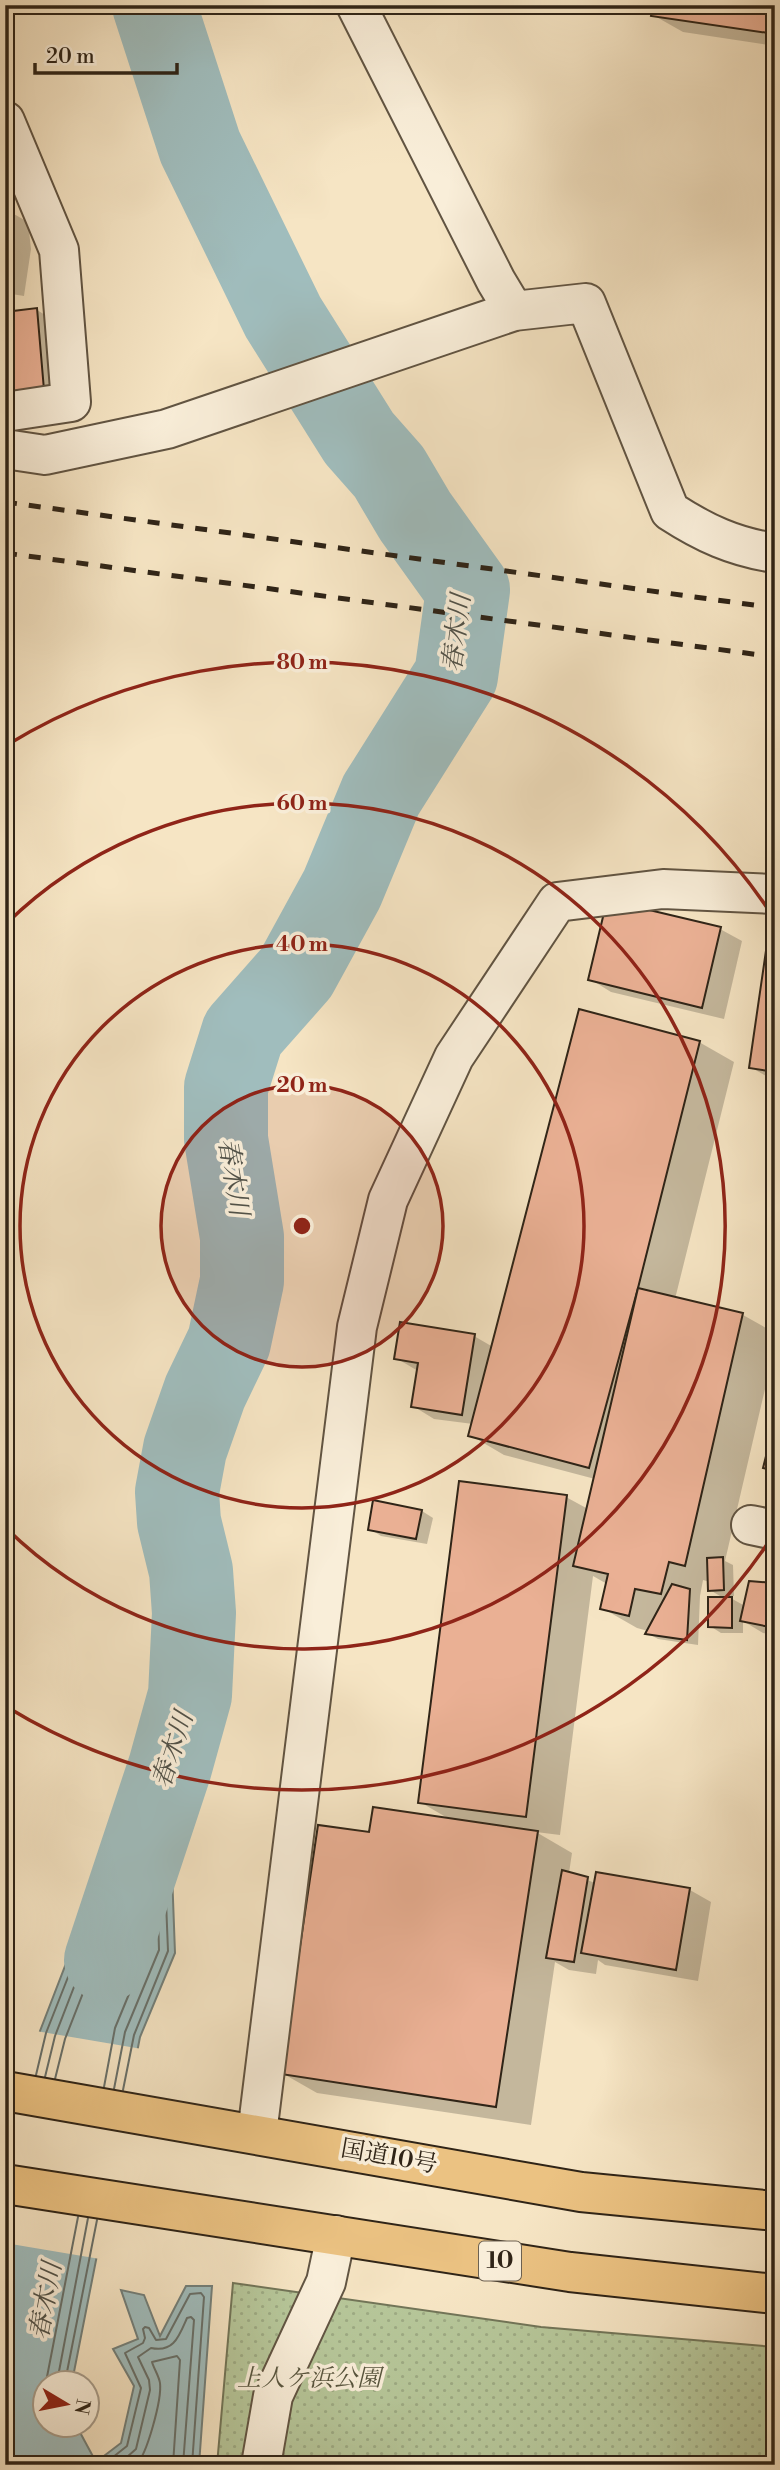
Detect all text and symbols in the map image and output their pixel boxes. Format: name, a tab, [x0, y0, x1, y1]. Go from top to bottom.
scale bar	[35, 32, 177, 76]
text: 20 m	[46, 44, 95, 70]
water label: 春木川	[436, 589, 478, 674]
text: 80 m	[276, 650, 328, 676]
text: 60 m	[277, 791, 327, 817]
text: 40 m	[276, 932, 328, 958]
text: 20 m	[277, 1073, 327, 1099]
water label: 春木川	[211, 1136, 255, 1221]
centre of rings	[290, 1214, 314, 1238]
water label: 春木川	[146, 1705, 201, 1792]
street label: 国道10号	[338, 2134, 440, 2180]
road number: 10	[479, 2242, 521, 2280]
water label: 春木川	[23, 2257, 69, 2342]
park label: 上人ケ浜公園	[237, 2364, 385, 2394]
north arrow	[32, 2368, 102, 2438]
text: N	[69, 2397, 95, 2416]

